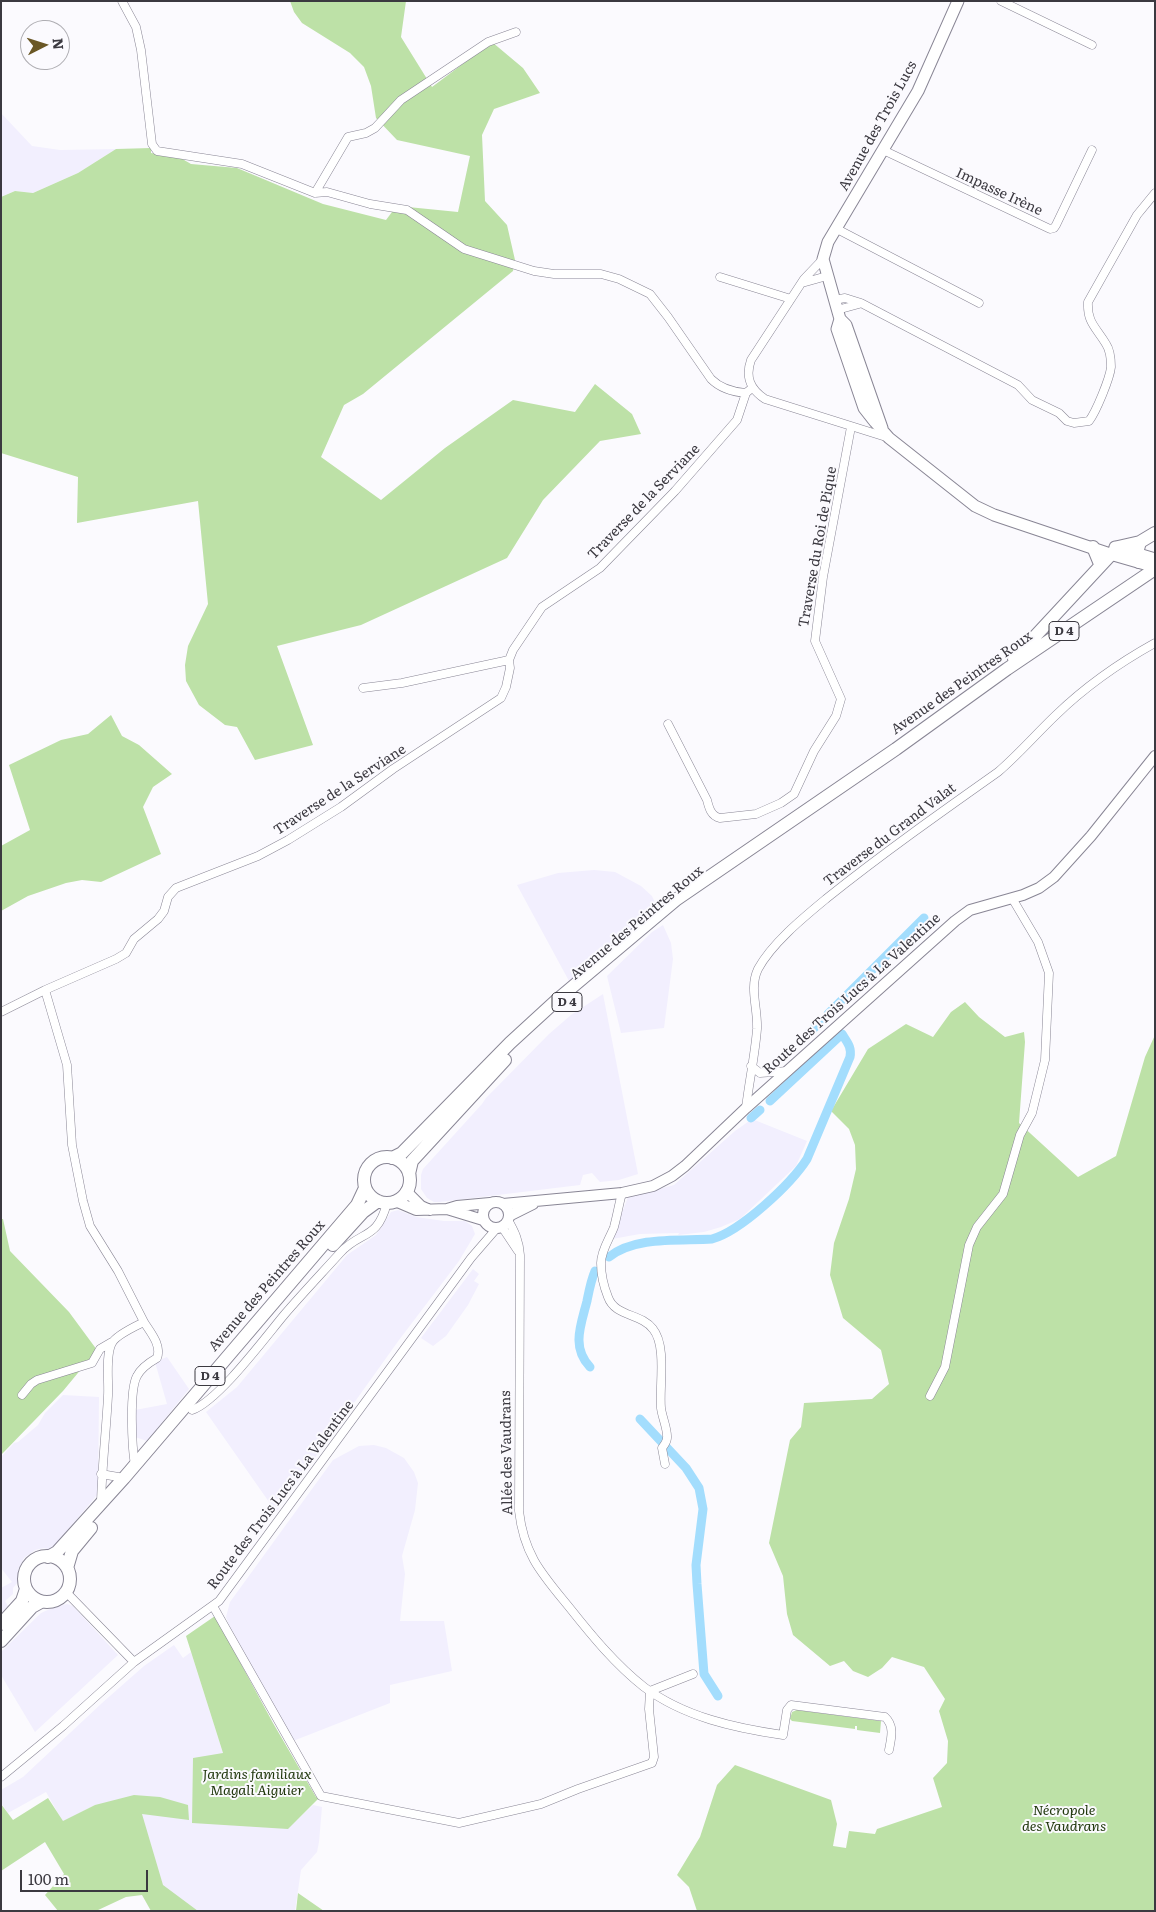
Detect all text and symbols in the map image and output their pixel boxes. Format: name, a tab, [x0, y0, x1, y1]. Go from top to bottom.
north arrow	[20, 20, 70, 70]
text: N	[48, 37, 69, 51]
street label: Avenue des Trois Lucs	[835, 58, 921, 194]
street label: Impasse Irène	[953, 165, 1045, 219]
street label: Traverse de la Serviane	[584, 441, 704, 563]
street label: Traverse du Roi de Pique	[796, 465, 840, 629]
road number: D 4	[1049, 622, 1079, 640]
street label: Avenue des Peintres Roux	[888, 628, 1036, 738]
street label: Traverse de la Serviane	[271, 741, 409, 839]
street label: Traverse du Grand Valat	[821, 780, 959, 890]
street label: Avenue des Peintres Roux	[567, 862, 707, 984]
street label: Route des Trois Lucs à La Valentine	[760, 910, 944, 1078]
road number: D 4	[552, 992, 582, 1012]
street label: Avenue des Peintres Roux	[205, 1217, 329, 1355]
road number: D 4	[195, 1366, 225, 1385]
street label: Allée des Vaudrans	[498, 1390, 516, 1516]
street label: Route des Trois Lucs à La Valentine	[204, 1397, 358, 1593]
park label: Jardins familiaux Magali Aiguier	[203, 1767, 311, 1800]
park label: Nécropole des Vaudrans	[1022, 1803, 1106, 1835]
scale bar	[22, 1860, 150, 1892]
text: 100 m	[28, 1867, 69, 1890]

